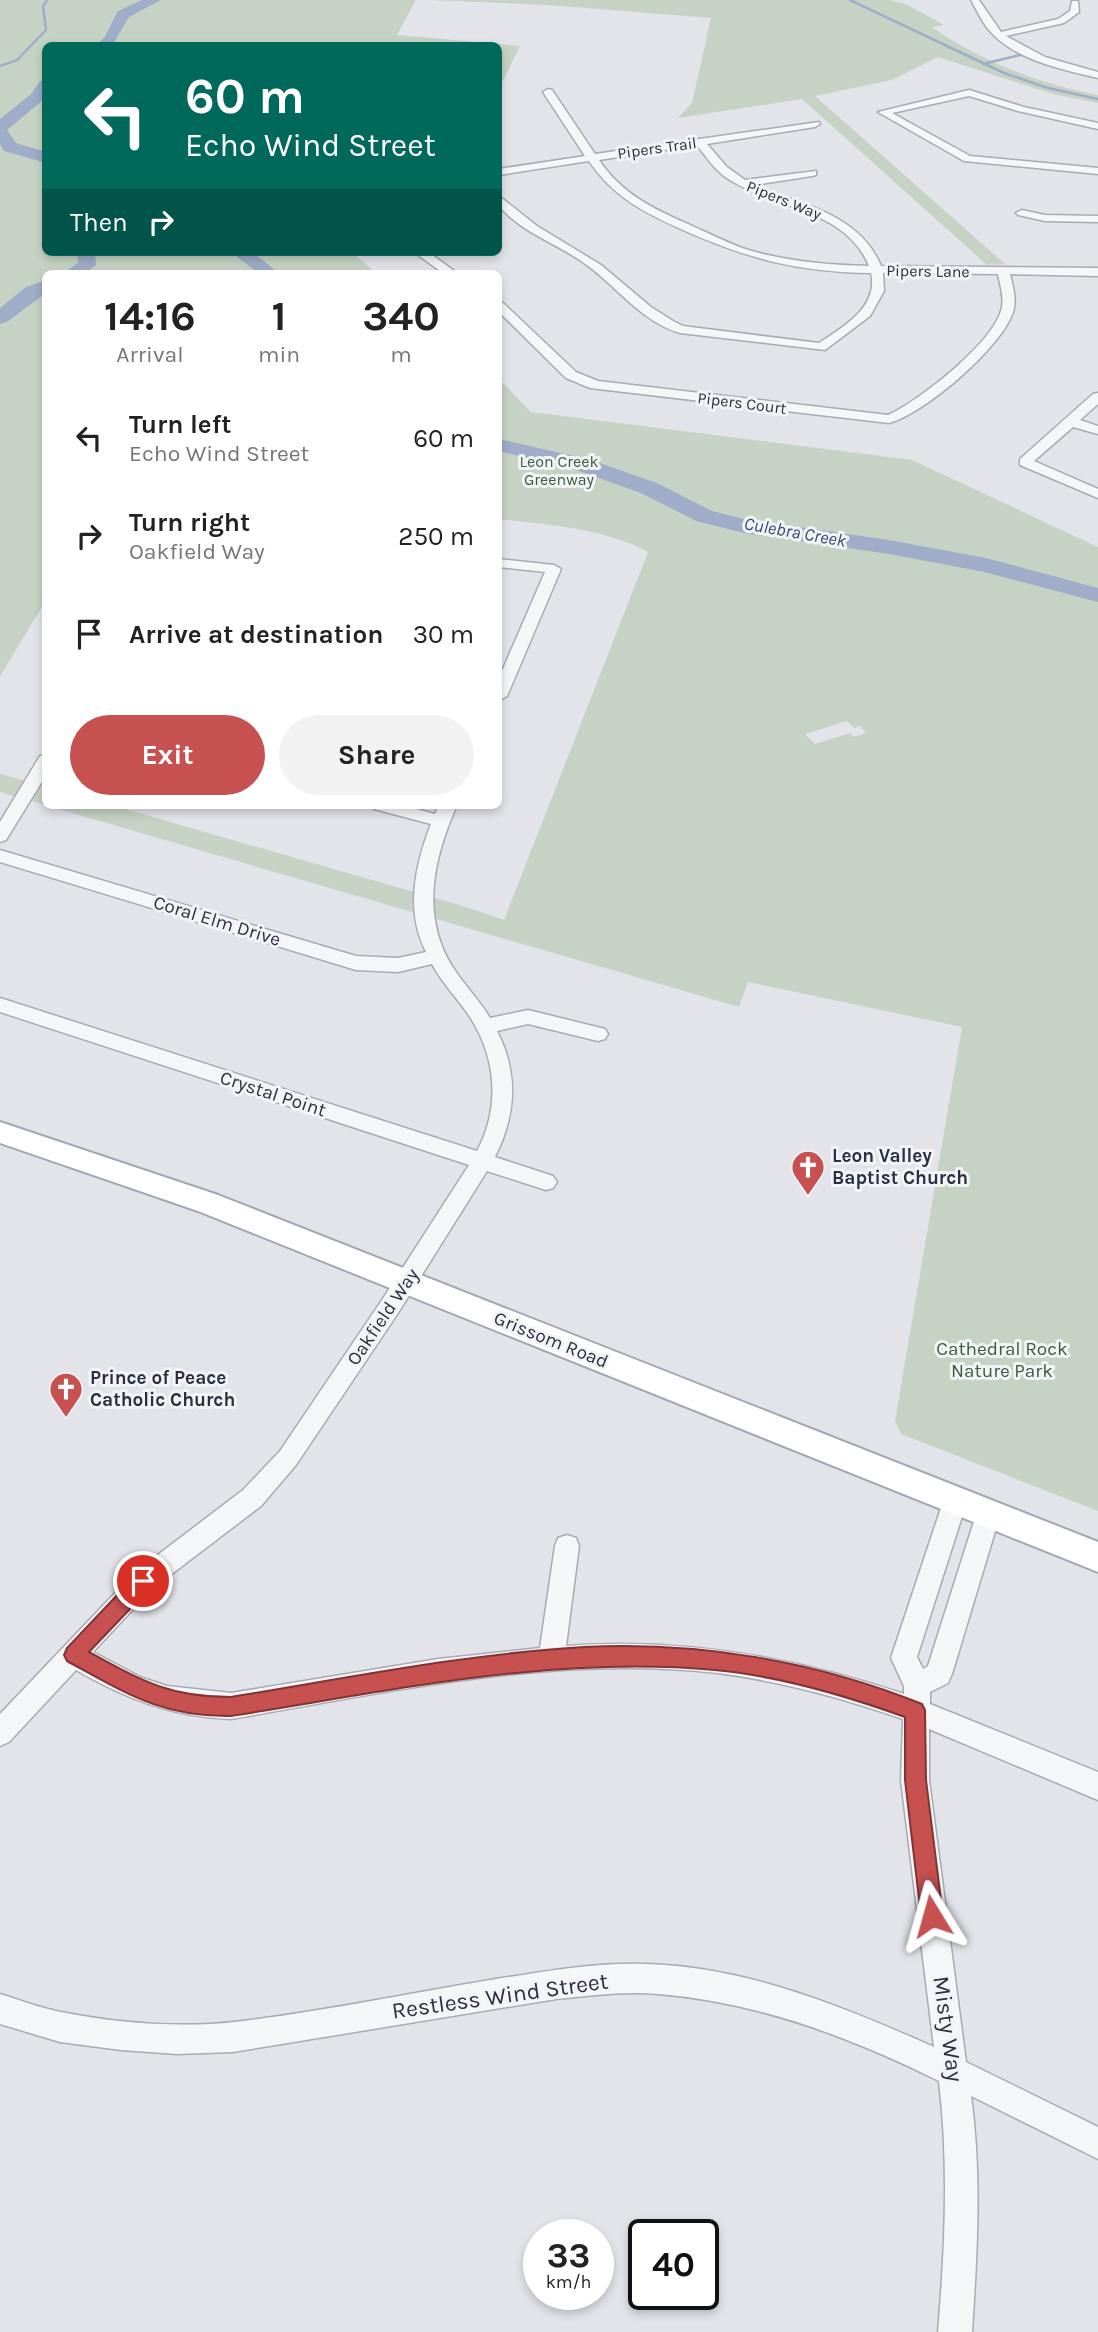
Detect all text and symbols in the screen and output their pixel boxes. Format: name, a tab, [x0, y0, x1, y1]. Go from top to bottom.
text: 60 m	[185, 68, 305, 125]
icon: left	[70, 70, 161, 161]
text: Echo Wind Street	[185, 127, 436, 164]
street label: Pipers Trail	[616, 133, 698, 163]
street label: Pipers Way	[744, 176, 825, 224]
icon: right	[142, 203, 180, 241]
text: Then	[70, 207, 128, 238]
street label: Pipers Lane	[886, 261, 970, 281]
text: 14:16	[104, 291, 196, 341]
text: 1	[272, 291, 287, 341]
text: 340	[362, 291, 440, 341]
text: Arrival	[116, 341, 184, 368]
text: min	[258, 341, 300, 368]
text: m	[390, 341, 412, 368]
street label: Pipers Court	[697, 388, 787, 418]
text: Turn left	[129, 409, 231, 440]
icon: left	[70, 419, 108, 457]
text: 60 m	[413, 423, 474, 454]
text: Echo Wind Street	[129, 440, 309, 467]
park label: Leon Creek Greenway	[520, 452, 598, 489]
text: Turn right	[129, 507, 250, 538]
water label: Culebra Creek	[742, 512, 849, 552]
icon: right	[70, 517, 108, 555]
text: 250 m	[398, 521, 474, 552]
text: Oakfield Way	[129, 538, 265, 565]
icon: arrive	[70, 615, 108, 653]
text: Arrive at destination	[129, 619, 383, 650]
text: 30 m	[413, 619, 474, 650]
button: Exit	[70, 715, 265, 795]
button: Share	[279, 715, 474, 795]
street label: Coral Elm Drive	[151, 891, 283, 951]
street label: Crystal Point	[217, 1067, 329, 1121]
place label: Leon Valley Baptist Church	[832, 1145, 968, 1189]
church icon: Leon Valley Baptist Church	[789, 1148, 827, 1197]
street label: Oakfield Way	[343, 1264, 424, 1370]
street label: Grissom Road	[491, 1307, 611, 1373]
park label: Cathedral Rock Nature Park	[936, 1338, 1068, 1382]
place label: Prince of Peace Catholic Church	[90, 1367, 235, 1411]
church icon: Prince of Peace Catholic Church	[47, 1370, 85, 1419]
pin	[113, 1551, 173, 1611]
icon: arrive	[124, 1562, 162, 1600]
position arrow	[895, 1879, 969, 1953]
street label: Restless Wind Street	[390, 1967, 610, 2025]
street label: Misty Way	[927, 1974, 969, 2084]
speed limit sign: 40	[628, 2219, 719, 2310]
text: 33	[547, 2235, 590, 2276]
text: km/h	[546, 2271, 591, 2293]

